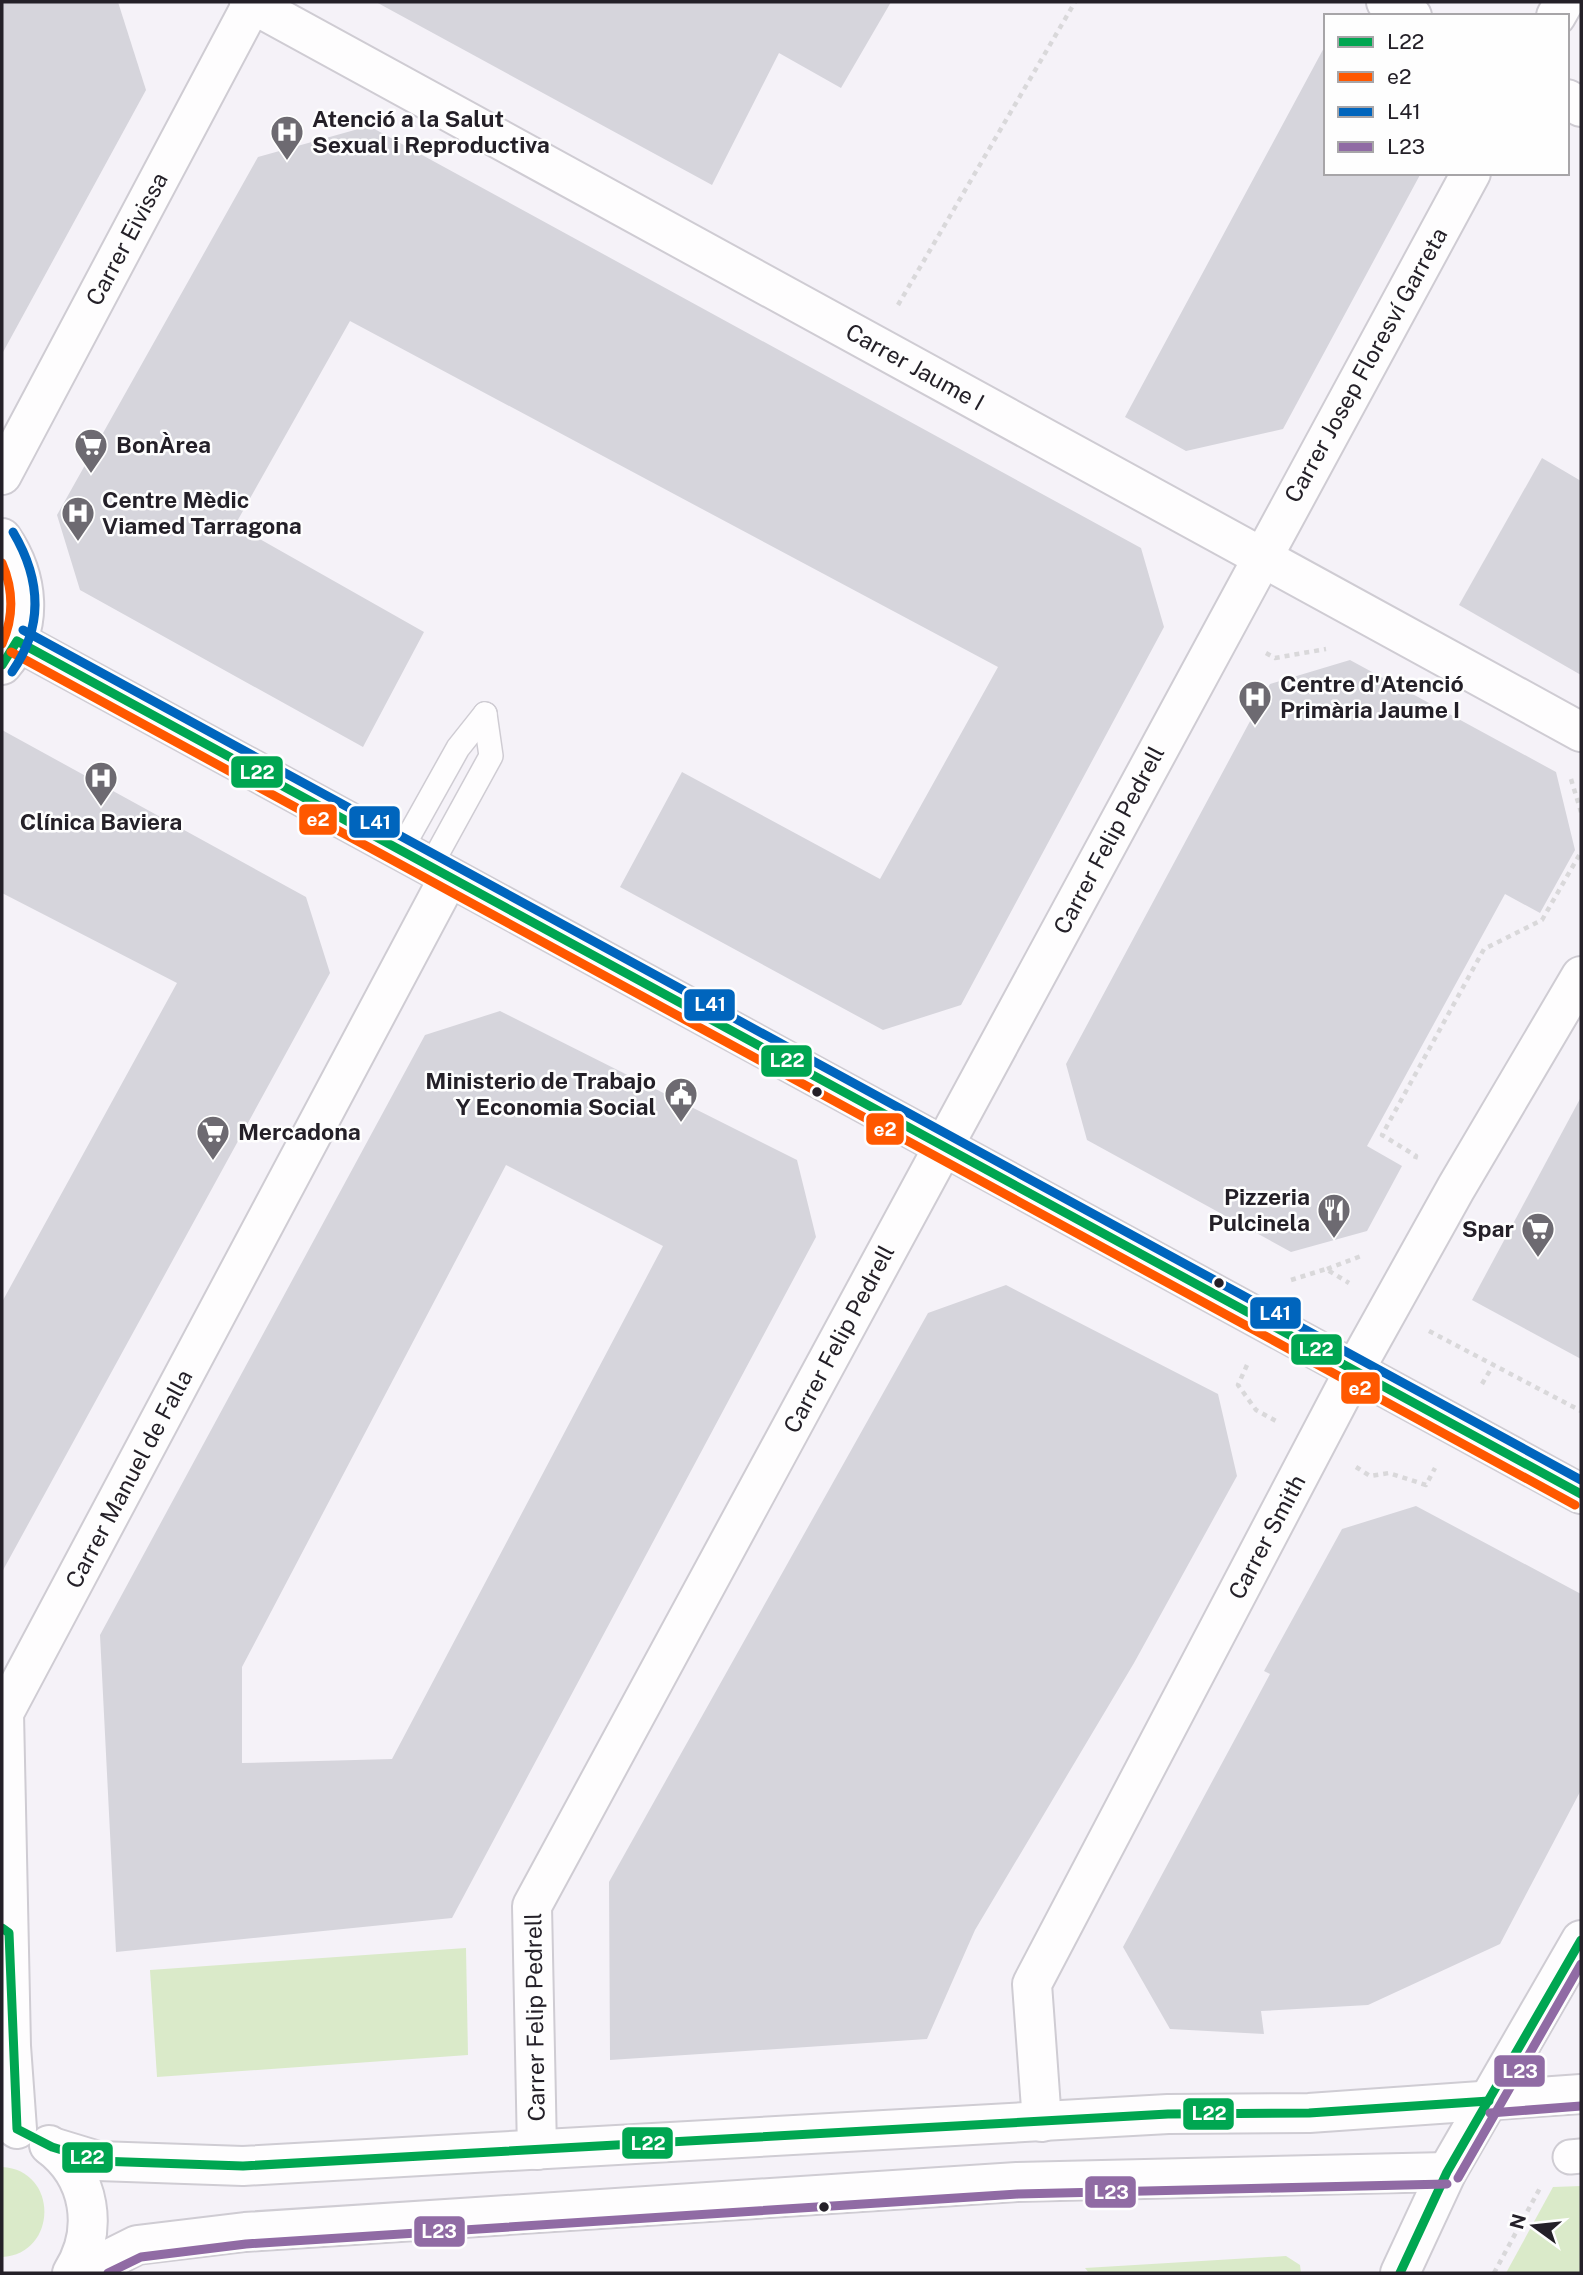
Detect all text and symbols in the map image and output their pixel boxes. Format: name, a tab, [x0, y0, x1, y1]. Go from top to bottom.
legend	[1324, 14, 1569, 175]
text: L22	[1387, 29, 1424, 54]
text: e2	[1387, 64, 1411, 89]
text: L41	[1387, 99, 1421, 124]
place label: Atenció a la Salut Sexual i Reproductiva	[312, 105, 550, 158]
hospital icon: Atenció a la Salut Sexual i Reproductiva	[268, 113, 306, 162]
text: L23	[1387, 134, 1425, 159]
street label: Carrer Eivissa	[80, 168, 173, 310]
street label: Carrer Josep Floresví Garreta	[1279, 223, 1453, 507]
street label: Carrer Jaume I	[841, 317, 989, 416]
supermarket icon: BonÀrea	[72, 426, 110, 475]
place label: BonÀrea	[116, 431, 211, 458]
place label: Centre Mèdic Viamed Tarragona	[102, 486, 302, 539]
hospital icon: Centre Mèdic Viamed Tarragona	[59, 494, 97, 543]
place label: Centre d'Atenció Primària Jaume I	[1280, 670, 1464, 723]
hospital icon: Centre d'Atenció Primària Jaume I	[1236, 678, 1274, 727]
street label: Carrer Felip Pedrell	[1048, 741, 1169, 938]
line badge: L22	[230, 755, 284, 789]
hospital icon: Clínica Baviera	[82, 759, 120, 808]
text: L22	[239, 761, 275, 783]
line badge: e2	[298, 803, 338, 836]
line badge: L41	[348, 805, 401, 839]
place label: Clínica Baviera	[20, 808, 182, 835]
text: e2	[306, 808, 330, 830]
text: L41	[359, 811, 391, 833]
line badge: L41	[683, 988, 736, 1022]
text: L41	[694, 993, 726, 1015]
line badge: L22	[760, 1044, 813, 1078]
text: L22	[769, 1049, 805, 1071]
place label: Ministerio de Trabajo Y Economia Social	[425, 1067, 656, 1120]
public building icon: Ministerio de Trabajo Y Economia Social	[662, 1075, 700, 1124]
unlabelled marker	[810, 1085, 824, 1099]
line badge: e2	[865, 1112, 905, 1146]
supermarket icon: Mercadona	[194, 1113, 232, 1162]
place label: Mercadona	[238, 1118, 361, 1145]
text: e2	[873, 1118, 897, 1140]
place label: Pizzeria Pulcinela	[1208, 1183, 1310, 1236]
restaurant icon: Pizzeria Pulcinela	[1315, 1191, 1353, 1240]
supermarket icon: Spar	[1519, 1210, 1557, 1259]
place label: Spar	[1462, 1215, 1514, 1242]
street label: Carrer Felip Pedrell	[778, 1240, 899, 1437]
unlabelled marker	[1212, 1276, 1226, 1290]
line badge: L41	[1249, 1296, 1302, 1330]
text: L41	[1259, 1302, 1291, 1324]
line badge: L22	[1290, 1333, 1343, 1366]
text: L22	[1298, 1338, 1334, 1360]
street label: Carrer Manuel de Falla	[60, 1365, 198, 1592]
line badge: e2	[1340, 1371, 1381, 1405]
text: e2	[1348, 1377, 1372, 1399]
street label: Carrer Smith	[1222, 1470, 1311, 1604]
street label: Carrer Felip Pedrell	[519, 1912, 550, 2122]
line badge: L23	[1493, 2054, 1546, 2088]
text: L23	[1502, 2060, 1538, 2082]
line badge: L22	[1182, 2097, 1235, 2131]
text: L22	[1191, 2102, 1227, 2124]
line badge: L22	[621, 2126, 674, 2160]
text: L22	[630, 2132, 666, 2154]
line badge: L22	[61, 2141, 114, 2174]
text: L22	[69, 2146, 105, 2168]
line badge: L23	[1084, 2175, 1137, 2209]
text: L23	[1093, 2181, 1129, 2203]
north arrow	[1499, 2191, 1569, 2261]
unlabelled marker	[817, 2200, 831, 2214]
text: N	[1505, 2212, 1530, 2232]
line badge: L23	[413, 2215, 466, 2248]
text: L23	[421, 2220, 457, 2242]

